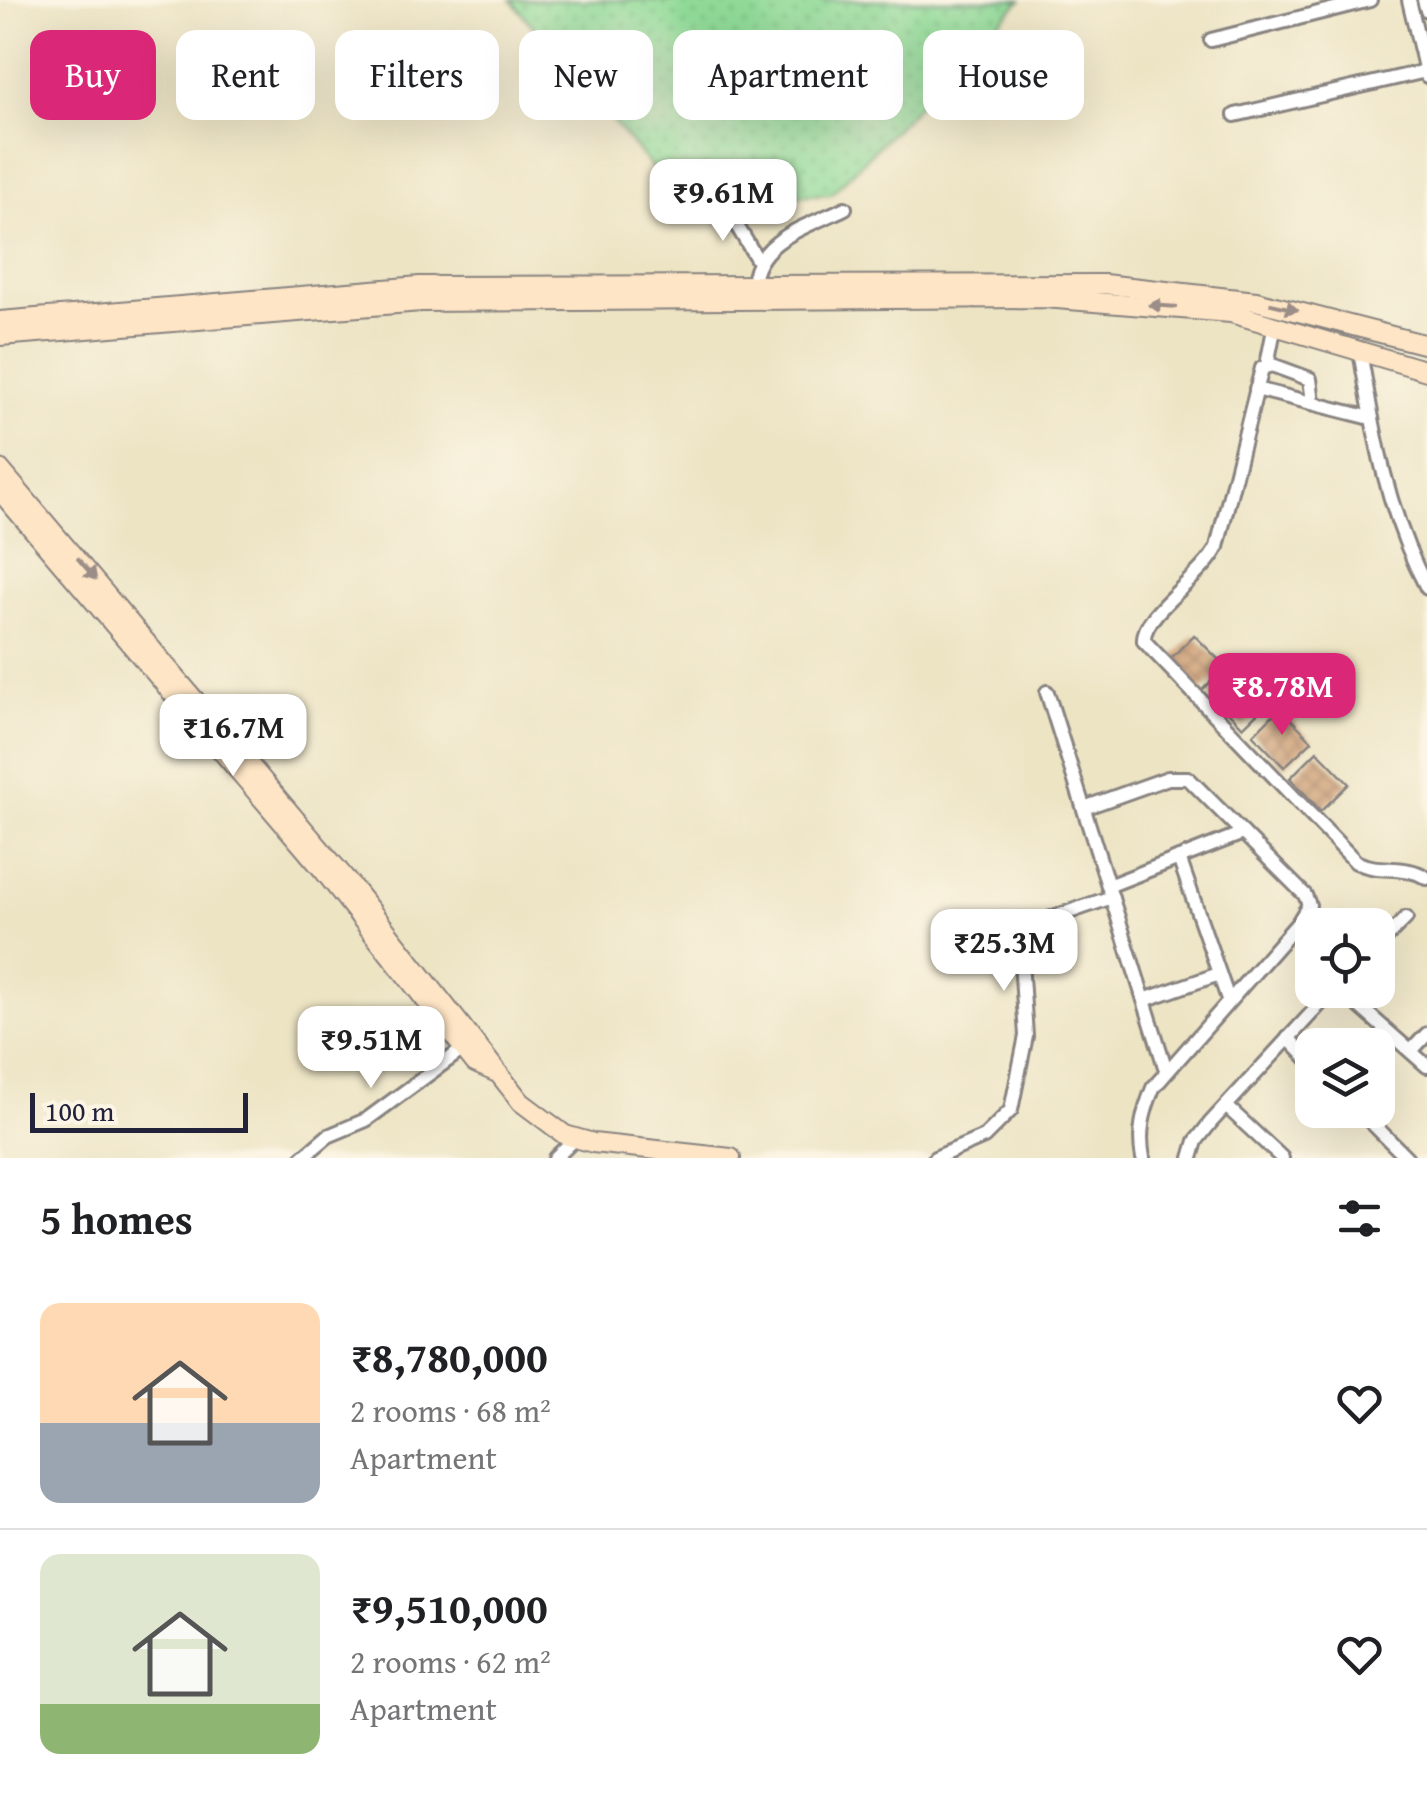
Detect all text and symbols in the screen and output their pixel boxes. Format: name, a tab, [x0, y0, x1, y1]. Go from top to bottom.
chip: Buy	[30, 30, 156, 120]
chip: Rent	[176, 30, 315, 120]
chip: Filters	[335, 30, 499, 120]
chip: New	[519, 30, 653, 120]
chip: Apartment	[673, 30, 903, 120]
chip: House	[923, 30, 1084, 120]
pin: ₹9.61M	[642, 159, 804, 244]
text: ₹9.61M	[672, 168, 774, 215]
one-way arrow	[1147, 298, 1179, 314]
one-way arrow	[1269, 300, 1300, 315]
one-way arrow	[76, 556, 98, 581]
pin: ₹8.78M	[1201, 653, 1363, 738]
text: ₹8.78M	[1231, 662, 1333, 709]
pin: ₹16.7M	[152, 694, 314, 779]
text: ₹16.7M	[182, 703, 284, 750]
map controls	[1295, 908, 1395, 1128]
button: locate	[1295, 908, 1395, 1008]
pin: ₹25.3M	[923, 909, 1085, 994]
text: ₹25.3M	[953, 918, 1055, 965]
pin: ₹9.51M	[290, 1006, 452, 1091]
text: ₹9.51M	[320, 1015, 422, 1062]
button: layers	[1295, 1028, 1395, 1128]
scale bar	[30, 1088, 248, 1132]
text: 100 m	[45, 1090, 114, 1131]
text: 5 homes	[40, 1188, 193, 1249]
icon: filters	[1332, 1191, 1387, 1246]
text: ₹8,780,000	[350, 1326, 548, 1387]
icon: home	[120, 1343, 240, 1463]
icon: heart	[1332, 1376, 1387, 1431]
text: 2 rooms · 68 m²	[350, 1387, 551, 1434]
text: Apartment	[350, 1434, 497, 1481]
text: ₹9,510,000	[350, 1577, 548, 1638]
icon: home	[120, 1594, 240, 1714]
icon: heart	[1332, 1627, 1387, 1682]
text: 2 rooms · 62 m²	[350, 1638, 551, 1685]
text: Apartment	[350, 1685, 497, 1732]

